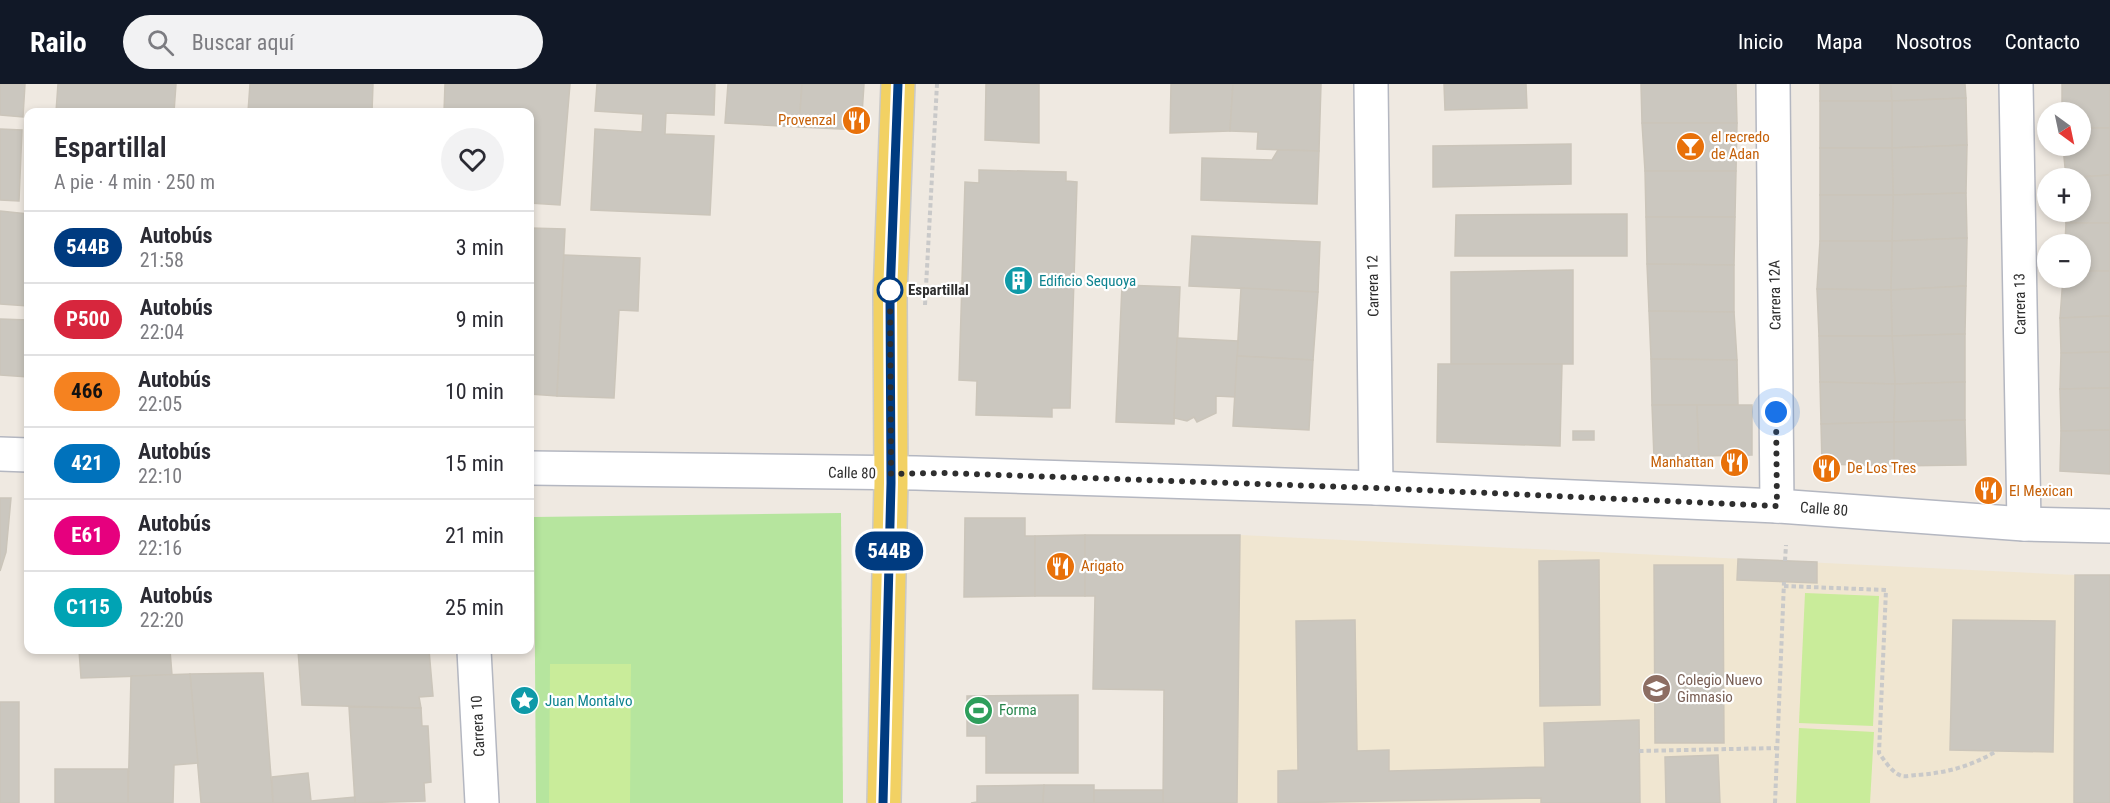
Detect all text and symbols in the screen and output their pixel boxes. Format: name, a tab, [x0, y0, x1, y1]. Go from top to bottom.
search box	[123, 15, 543, 69]
text: Railo	[30, 26, 87, 59]
icon: search	[144, 26, 177, 59]
text: Buscar aquí	[192, 30, 294, 55]
text: Inicio	[1738, 30, 1783, 54]
text: Mapa	[1816, 30, 1863, 54]
text: Nosotros	[1896, 30, 1972, 54]
text: Contacto	[2005, 30, 2080, 54]
north arrow	[2037, 102, 2091, 156]
map controls	[2037, 102, 2091, 288]
restaurant icon: Provenzal	[841, 104, 873, 136]
place label: Provenzal	[778, 111, 836, 129]
button: heart	[441, 128, 504, 191]
place label: el recredo de Adan	[1711, 128, 1770, 163]
bar icon: el recredo de Adan	[1674, 130, 1706, 162]
text: Espartillal	[54, 131, 167, 164]
button: +	[2037, 168, 2091, 222]
text: A pie · 4 min · 250 m	[54, 170, 215, 194]
text: Autobús	[140, 223, 213, 248]
button: −	[2037, 234, 2091, 288]
text: 544B	[66, 235, 110, 259]
text: 3 min	[456, 235, 504, 260]
text: 21:58	[140, 248, 184, 272]
street label: Carrera 12	[1363, 255, 1383, 317]
street label: Carrera 12A	[1765, 259, 1785, 330]
building icon: Edificio Sequoya	[1002, 265, 1034, 297]
place label: Edificio Sequoya	[1039, 272, 1136, 290]
street label: Carrera 13	[2010, 273, 2030, 335]
marker: Espartillal	[877, 277, 903, 303]
place label: Espartillal	[908, 281, 969, 299]
text: Autobús	[140, 295, 213, 320]
text: P500	[66, 307, 110, 331]
text: 9 min	[456, 307, 504, 332]
text: 22:04	[140, 320, 184, 344]
text: Autobús	[138, 367, 211, 392]
text: 466	[71, 379, 103, 403]
text: 10 min	[445, 379, 504, 404]
text: 22:05	[138, 392, 182, 416]
your location	[1761, 397, 1791, 427]
text: Autobús	[138, 439, 211, 464]
restaurant icon: Manhattan	[1719, 446, 1751, 478]
text: 421	[71, 451, 103, 475]
text: 15 min	[445, 451, 504, 476]
restaurant icon: De Los Tres	[1810, 452, 1842, 484]
place label: Manhattan	[1650, 453, 1714, 471]
place label: De Los Tres	[1847, 459, 1916, 477]
text: 22:10	[138, 464, 182, 488]
street label: Calle 80	[828, 464, 876, 482]
restaurant icon: El Mexican	[1972, 475, 2004, 507]
place label: El Mexican	[2009, 482, 2073, 500]
street label: Calle 80	[1800, 498, 1848, 520]
text: Autobús	[138, 511, 211, 536]
text: E61	[71, 523, 103, 547]
text: 21 min	[445, 523, 504, 548]
line badge: 544B	[847, 532, 931, 570]
text: 22:16	[138, 536, 182, 560]
text: 544B	[867, 539, 911, 563]
restaurant icon: Arigato	[1044, 550, 1076, 582]
place label: Arigato	[1081, 557, 1124, 575]
text: Autobús	[140, 583, 213, 608]
text: C115	[66, 595, 110, 619]
text: 25 min	[445, 595, 504, 620]
text: 22:20	[140, 608, 184, 632]
place label: Colegio Nuevo Gimnasio	[1677, 671, 1763, 706]
school or university icon: Colegio Nuevo Gimnasio	[1640, 673, 1672, 705]
place icon: Juan Montalvo	[508, 685, 540, 717]
place label: Juan Montalvo	[545, 692, 632, 710]
sports icon: Forma	[962, 694, 994, 726]
street label: Carrera 10	[467, 695, 489, 757]
place label: Forma	[999, 701, 1037, 719]

